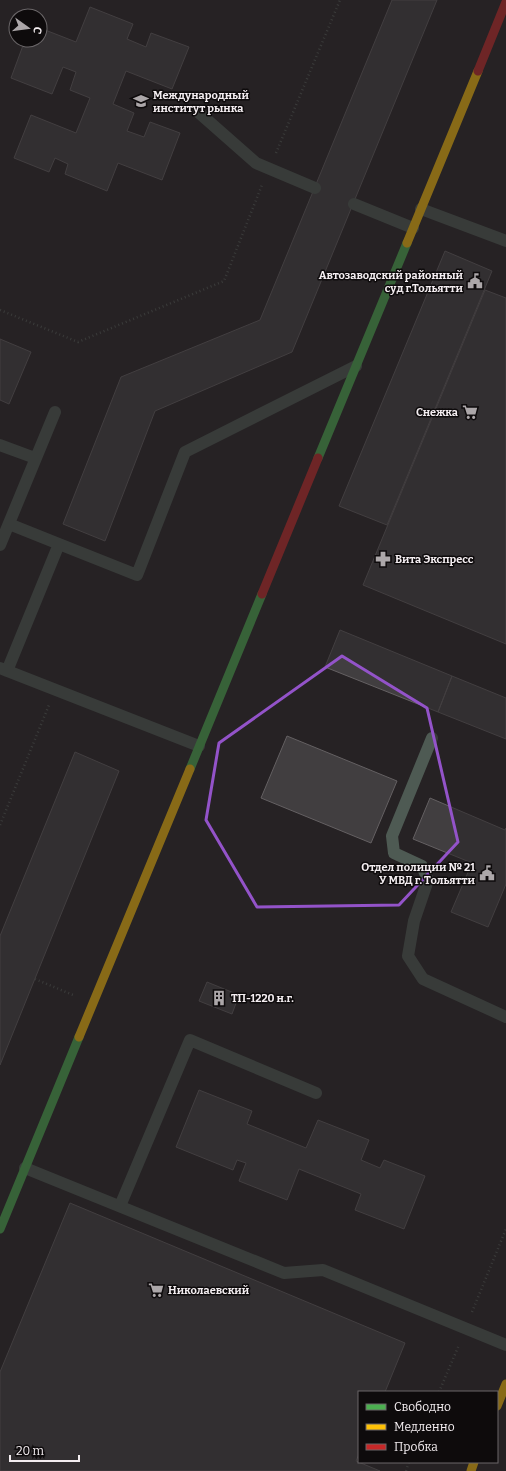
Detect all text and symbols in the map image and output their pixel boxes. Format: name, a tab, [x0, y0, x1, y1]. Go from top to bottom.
north arrow	[8, 8, 48, 48]
text: С	[30, 25, 44, 35]
place label: Международный институт рынка	[153, 89, 249, 115]
school or university icon: Международный институт рынка	[132, 92, 150, 110]
place label: Автозаводский районный суд г.Тольятти	[319, 269, 464, 295]
public building icon: Автозаводский районный суд г.Тольятти	[466, 272, 484, 290]
supermarket icon: Снежка	[461, 403, 479, 421]
place label: Снежка	[416, 406, 459, 419]
pharmacy icon: Вита Экспресс	[374, 550, 392, 568]
place label: Вита Экспресс	[395, 553, 474, 566]
place label: Отдел полиции № 21 У МВД г. Тольятти	[361, 861, 476, 887]
public building icon: Отдел полиции № 21 У МВД г. Тольятти	[478, 864, 496, 882]
building icon: ТП-1220 н.г.	[210, 989, 228, 1007]
place label: ТП-1220 н.г.	[231, 992, 294, 1005]
supermarket icon: Николаевский	[147, 1281, 165, 1299]
place label: Николаевский	[168, 1284, 250, 1297]
legend	[358, 1391, 498, 1463]
text: Свободно	[394, 1400, 451, 1414]
text: Медленно	[394, 1420, 455, 1434]
scale bar	[10, 1437, 79, 1463]
text: Пробка	[394, 1440, 438, 1454]
text: 20 m	[16, 1444, 45, 1458]

